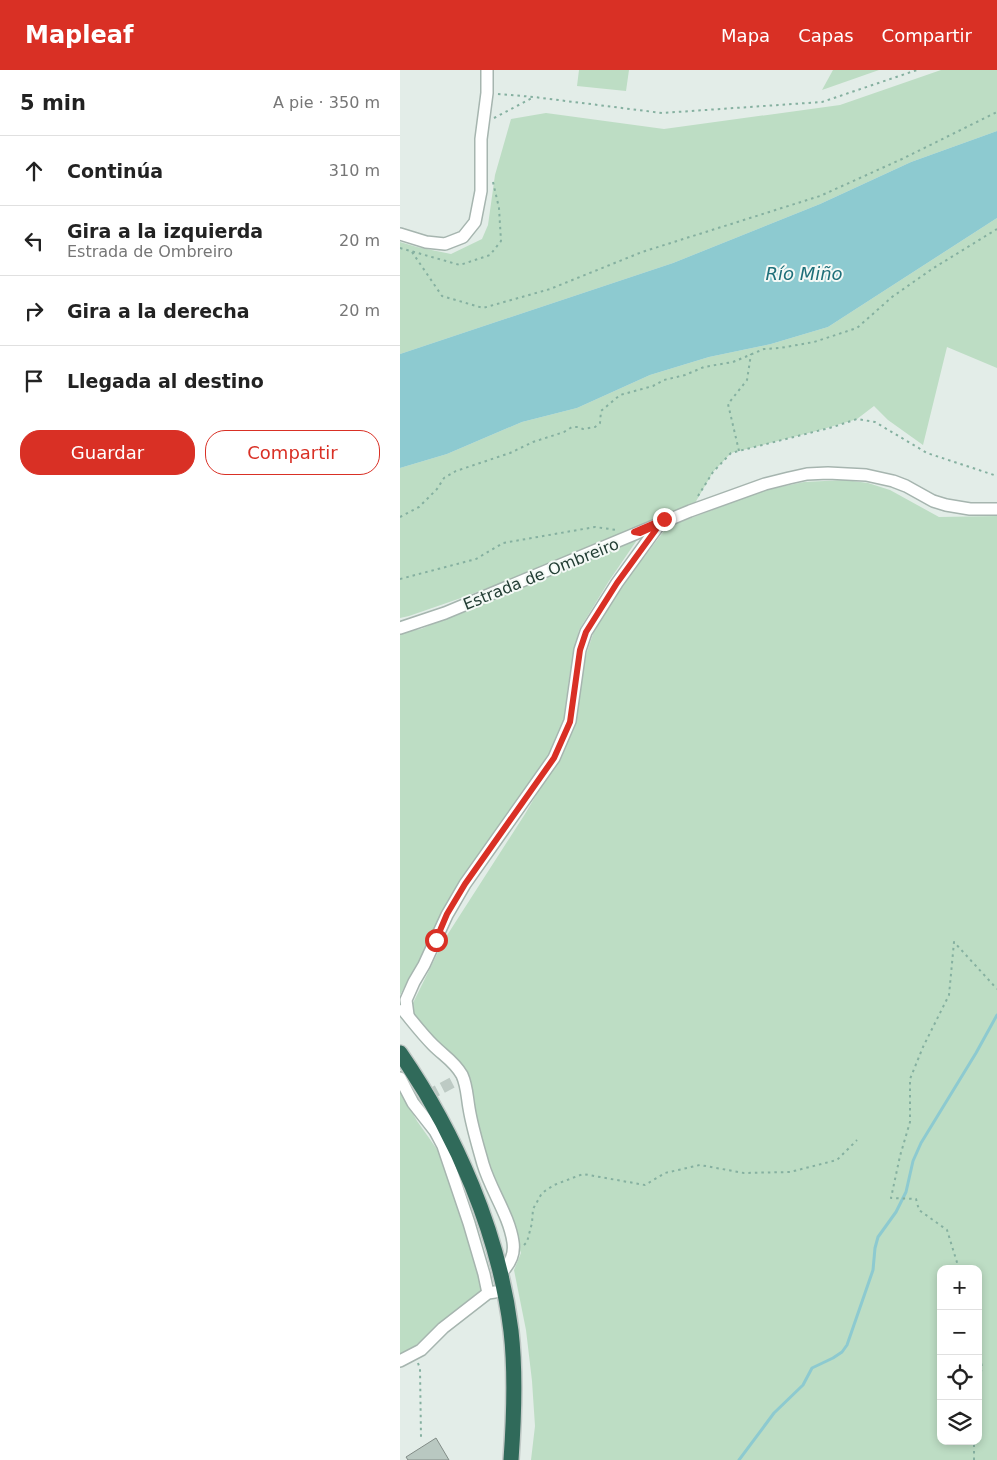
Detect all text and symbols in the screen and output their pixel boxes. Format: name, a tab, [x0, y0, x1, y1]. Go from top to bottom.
text: Mapleaf	[25, 21, 133, 49]
text: Mapa	[721, 25, 770, 46]
text: Capas	[798, 25, 854, 46]
text: Compartir	[882, 25, 972, 46]
text: 5 min	[20, 91, 86, 115]
text: A pie · 350 m	[273, 93, 380, 112]
icon: ahead	[20, 157, 48, 185]
text: Continúa	[67, 160, 163, 182]
text: 310 m	[329, 161, 380, 180]
text: Gira a la izquierda	[67, 220, 263, 242]
icon: left	[20, 227, 48, 255]
text: 20 m	[339, 231, 380, 250]
text: Estrada de Ombreiro	[67, 242, 233, 261]
water label: Río Miño	[765, 263, 843, 284]
icon: right	[20, 297, 48, 325]
text: Gira a la derecha	[67, 300, 250, 322]
text: 20 m	[339, 301, 380, 320]
icon: arrive	[20, 367, 48, 395]
text: Llegada al destino	[67, 370, 264, 392]
button: Guardar	[20, 430, 195, 475]
button: Compartir	[205, 430, 380, 475]
route end	[653, 508, 676, 531]
street label: Estrada de Ombreiro	[460, 534, 622, 614]
route start	[425, 929, 448, 952]
map controls	[937, 1265, 982, 1445]
button: +	[937, 1265, 982, 1310]
button: −	[937, 1310, 982, 1355]
button: locate	[937, 1355, 982, 1400]
button: layers	[937, 1400, 982, 1445]

